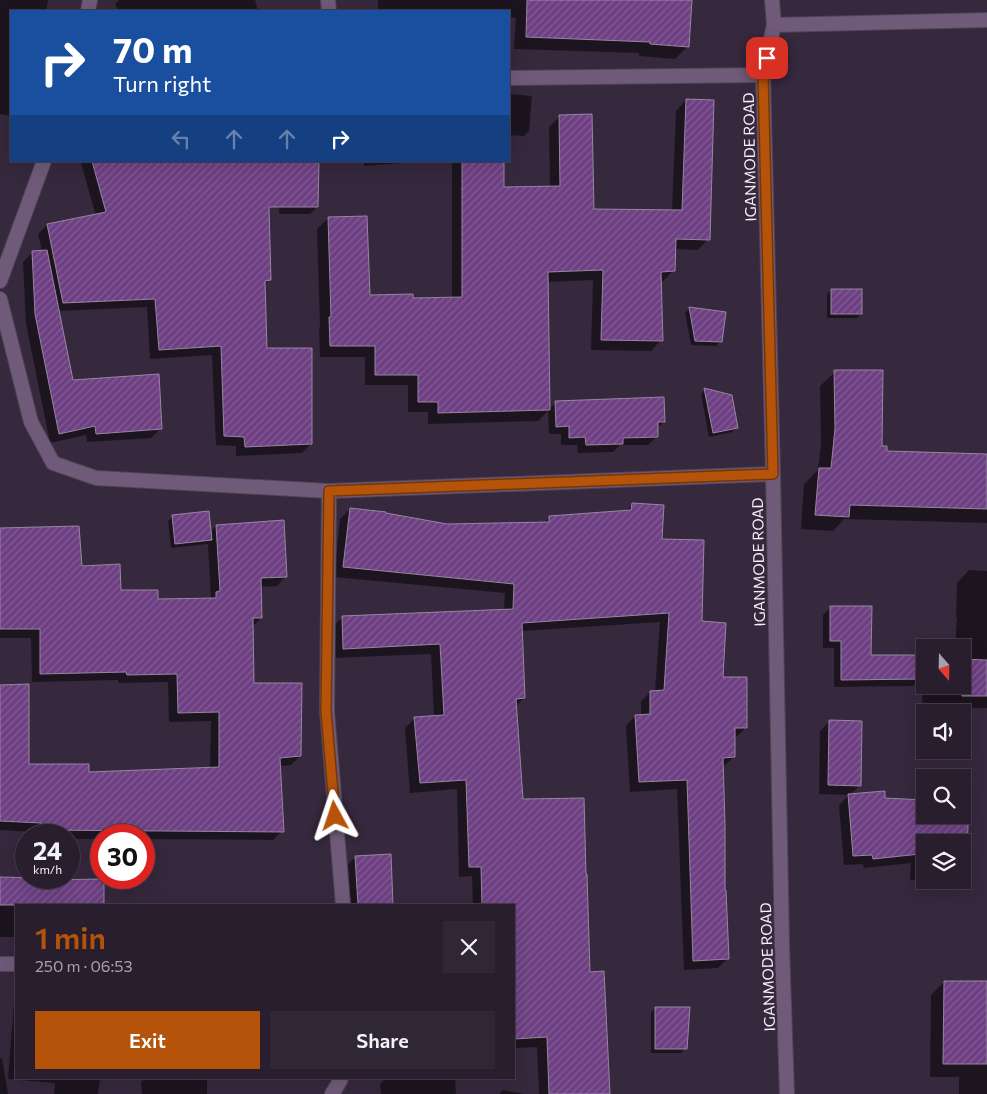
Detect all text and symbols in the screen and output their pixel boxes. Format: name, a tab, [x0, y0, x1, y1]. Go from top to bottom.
text: 70 m	[113, 27, 193, 70]
icon: right	[30, 30, 95, 95]
pin	[746, 37, 788, 79]
icon: arrive	[753, 44, 781, 72]
text: Turn right	[113, 70, 211, 97]
street label: IGANMODE ROAD	[739, 92, 759, 222]
icon: left	[167, 125, 195, 153]
icon: ahead	[220, 125, 248, 153]
icon: ahead	[273, 125, 301, 153]
icon: right	[326, 125, 354, 153]
street label: IGANMODE ROAD	[748, 497, 768, 627]
north arrow	[916, 639, 971, 694]
map controls	[916, 639, 971, 889]
button: sound	[916, 704, 971, 759]
button: search	[916, 769, 971, 824]
position arrow	[308, 789, 360, 841]
speed limit sign: 30	[90, 824, 155, 889]
button: layers	[916, 834, 971, 889]
text: 24	[33, 835, 62, 865]
text: km/h	[33, 862, 62, 876]
street label: IGANMODE ROAD	[756, 902, 778, 1032]
text: 1 min	[35, 918, 106, 955]
button: close	[443, 921, 495, 973]
text: 250 m · 06:53	[35, 956, 133, 975]
button: Exit	[35, 1011, 260, 1069]
button: Share	[270, 1011, 495, 1069]

